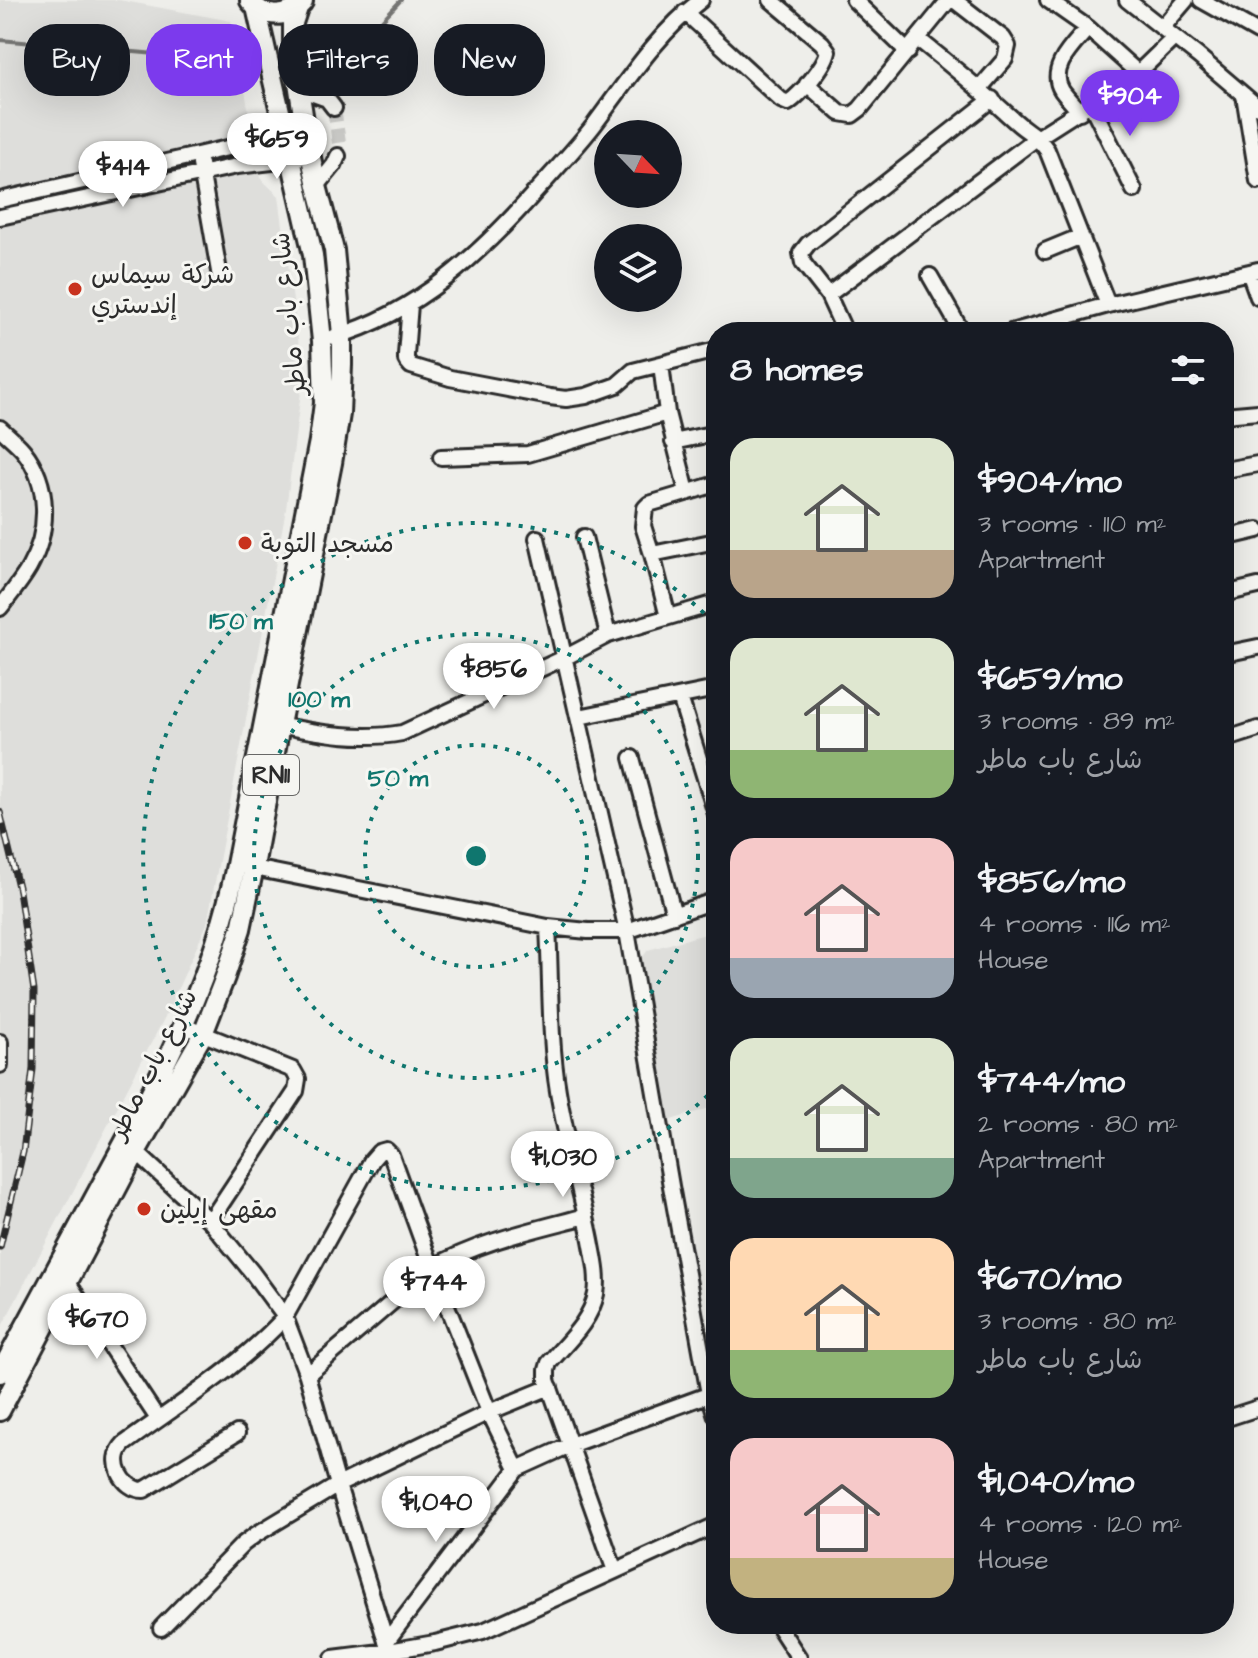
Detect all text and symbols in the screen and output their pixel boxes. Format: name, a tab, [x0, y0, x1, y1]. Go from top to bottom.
chip: Buy	[24, 24, 130, 96]
chip: Rent	[146, 24, 262, 96]
chip: Filters	[278, 24, 418, 96]
chip: New	[434, 24, 545, 96]
pin: $904	[1083, 70, 1177, 138]
text: $904	[1098, 78, 1162, 114]
pin: $659	[230, 113, 324, 181]
north arrow	[594, 120, 682, 208]
map controls	[594, 120, 682, 312]
text: $659	[245, 121, 309, 157]
pin: $414	[76, 141, 170, 209]
text: $414	[96, 149, 150, 185]
button: layers	[594, 224, 682, 312]
street label: شارع باب ماطر	[263, 230, 316, 399]
place label: شركة سيماس إندستري	[91, 257, 234, 323]
marker: شركة سيماس إندستري	[66, 280, 84, 298]
text: 8 homes	[730, 346, 864, 394]
icon: filters	[1166, 348, 1210, 392]
text: $904/mo	[978, 458, 1122, 506]
icon: home	[794, 470, 890, 566]
text: 3 rooms · 110 m²	[978, 506, 1166, 542]
place label: مسجد التوبة	[261, 526, 394, 562]
marker: مسجد التوبة	[236, 534, 254, 552]
text: Apartment	[978, 542, 1105, 578]
text: 150 m	[209, 605, 273, 639]
pin: $856	[447, 643, 541, 711]
text: $856	[461, 651, 527, 687]
text: $659/mo	[978, 655, 1123, 703]
icon: home	[794, 670, 890, 766]
text: 100 m	[288, 683, 350, 717]
text: 3 rooms · 89 m²	[978, 703, 1175, 739]
text: شارع باب ماطر	[978, 742, 1142, 778]
road number: RN11	[243, 755, 299, 795]
text: 50 m	[368, 762, 429, 796]
centre of rings	[462, 842, 490, 870]
text: $856/mo	[978, 858, 1125, 906]
icon: home	[794, 870, 890, 966]
text: 4 rooms · 116 m²	[978, 906, 1171, 942]
text: House	[978, 942, 1049, 978]
street label: شارع باب ماطر	[99, 983, 206, 1148]
text: $744/mo	[978, 1058, 1125, 1106]
icon: home	[794, 1070, 890, 1166]
text: 2 rooms · 80 m²	[978, 1106, 1178, 1142]
pin: $1,030	[498, 1131, 628, 1199]
text: $1,030	[529, 1139, 597, 1175]
text: Apartment	[978, 1142, 1105, 1178]
place label: مقهى إيلين	[160, 1192, 278, 1228]
marker: مقهى إيلين	[135, 1200, 153, 1218]
text: $670/mo	[978, 1255, 1122, 1303]
pin: $744	[387, 1256, 481, 1324]
text: $744	[401, 1264, 467, 1300]
icon: home	[794, 1270, 890, 1366]
pin: $670	[50, 1293, 144, 1361]
text: $670	[65, 1301, 129, 1337]
text: 3 rooms · 80 m²	[978, 1303, 1177, 1339]
text: شارع باب ماطر	[978, 1342, 1142, 1378]
text: $1,040/mo	[978, 1458, 1134, 1506]
icon: home	[794, 1470, 890, 1566]
pin: $1,040	[371, 1476, 501, 1544]
text: $1,040	[400, 1484, 472, 1520]
text: 4 rooms · 120 m²	[978, 1506, 1182, 1542]
text: House	[978, 1542, 1049, 1578]

